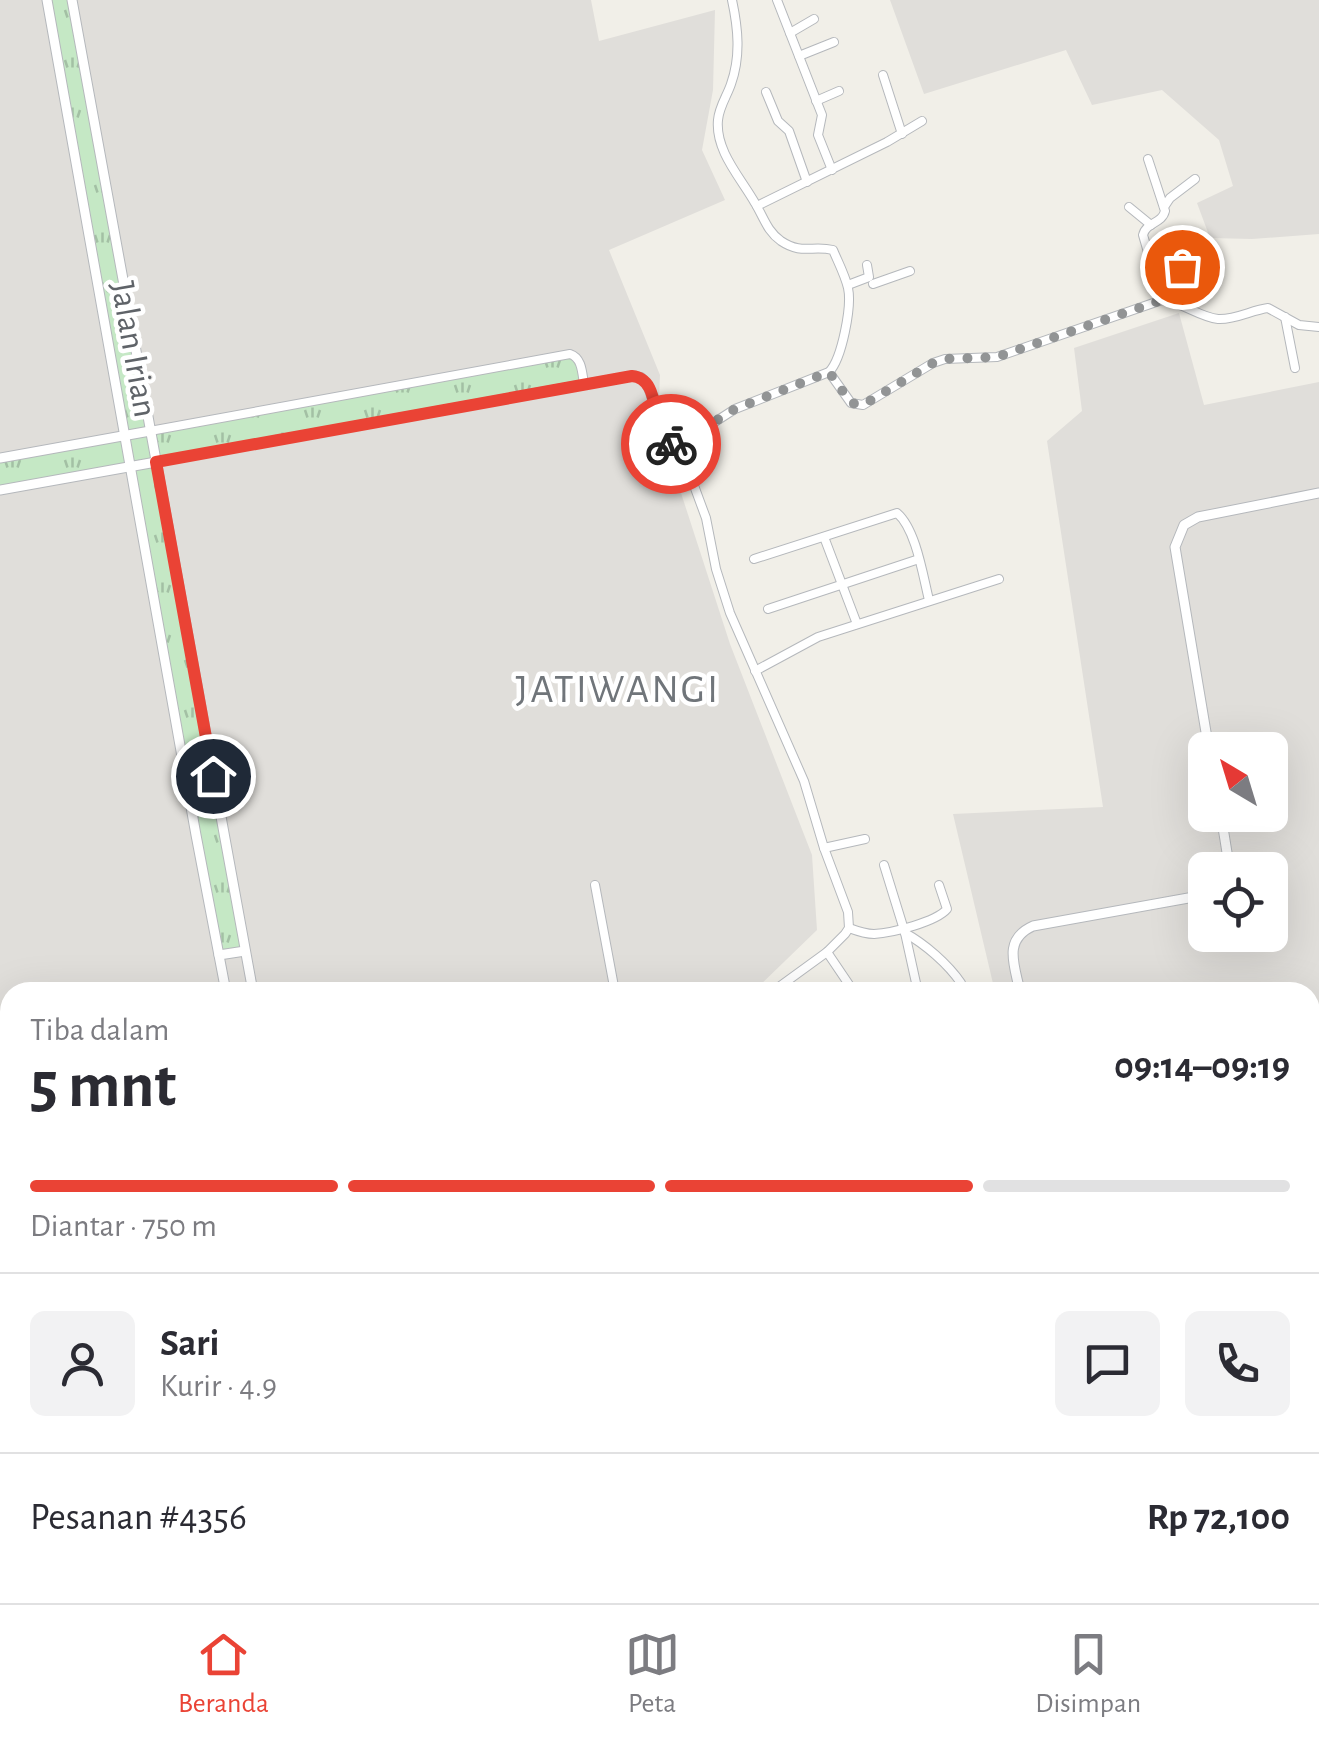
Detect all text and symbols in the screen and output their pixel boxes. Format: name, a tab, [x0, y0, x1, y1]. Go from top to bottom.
pin	[1140, 225, 1225, 310]
icon: bag	[1155, 240, 1210, 295]
street label: Jalan Irian	[104, 279, 163, 420]
courier	[621, 394, 721, 494]
icon: bike	[644, 417, 699, 472]
district label: JATIWANGI	[516, 670, 720, 710]
north arrow	[1188, 732, 1288, 832]
map controls	[1188, 732, 1288, 952]
pin	[171, 734, 256, 819]
icon: home	[186, 749, 241, 804]
button: locate	[1188, 852, 1288, 952]
text: Tiba dalam	[30, 1014, 169, 1046]
text: 09:14–09:19	[1114, 1048, 1290, 1086]
text: 5 mnt	[30, 1054, 176, 1119]
text: Diantar · 750 m	[30, 1210, 217, 1242]
button: person	[30, 1311, 135, 1416]
button: chat	[1055, 1311, 1160, 1416]
button: phone	[1185, 1311, 1290, 1416]
text: Sari	[160, 1325, 220, 1363]
text: Kurir · 4.9	[160, 1370, 277, 1402]
text: Pesanan #4356	[30, 1499, 247, 1537]
text: Rp 72,100	[1147, 1499, 1290, 1537]
tab: Beranda	[178, 1627, 269, 1721]
tab: Peta	[625, 1627, 680, 1721]
tab: Disimpan	[1035, 1627, 1141, 1721]

